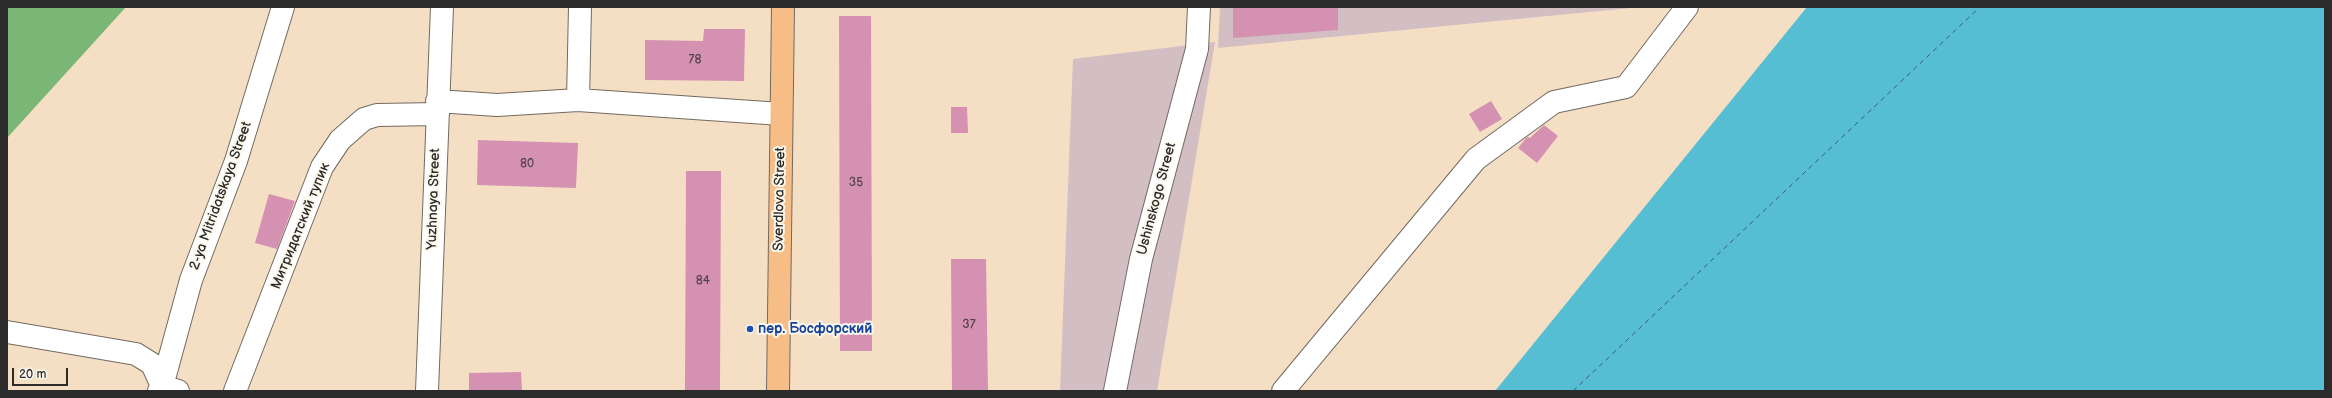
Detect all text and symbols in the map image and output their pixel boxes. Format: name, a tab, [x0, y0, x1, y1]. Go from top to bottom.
house number: 78	[689, 53, 701, 67]
street label: 2-ya Mitridatskaya Street	[186, 120, 256, 272]
street label: Ushinskogo Street	[1134, 141, 1180, 257]
street label: Sverdlova Street	[771, 147, 789, 251]
street label: Yuzhnaya Street	[424, 148, 444, 250]
house number: 80	[520, 157, 534, 171]
street label: Митридатский тупик	[268, 160, 334, 292]
house number: 35	[849, 176, 863, 190]
house number: 84	[696, 274, 710, 288]
house number: 37	[962, 318, 976, 332]
place label: пер. Босфорский	[758, 321, 872, 337]
marker: пер. Босфорский	[745, 324, 755, 334]
scale bar	[14, 360, 70, 386]
text: 20 m	[19, 367, 46, 382]

